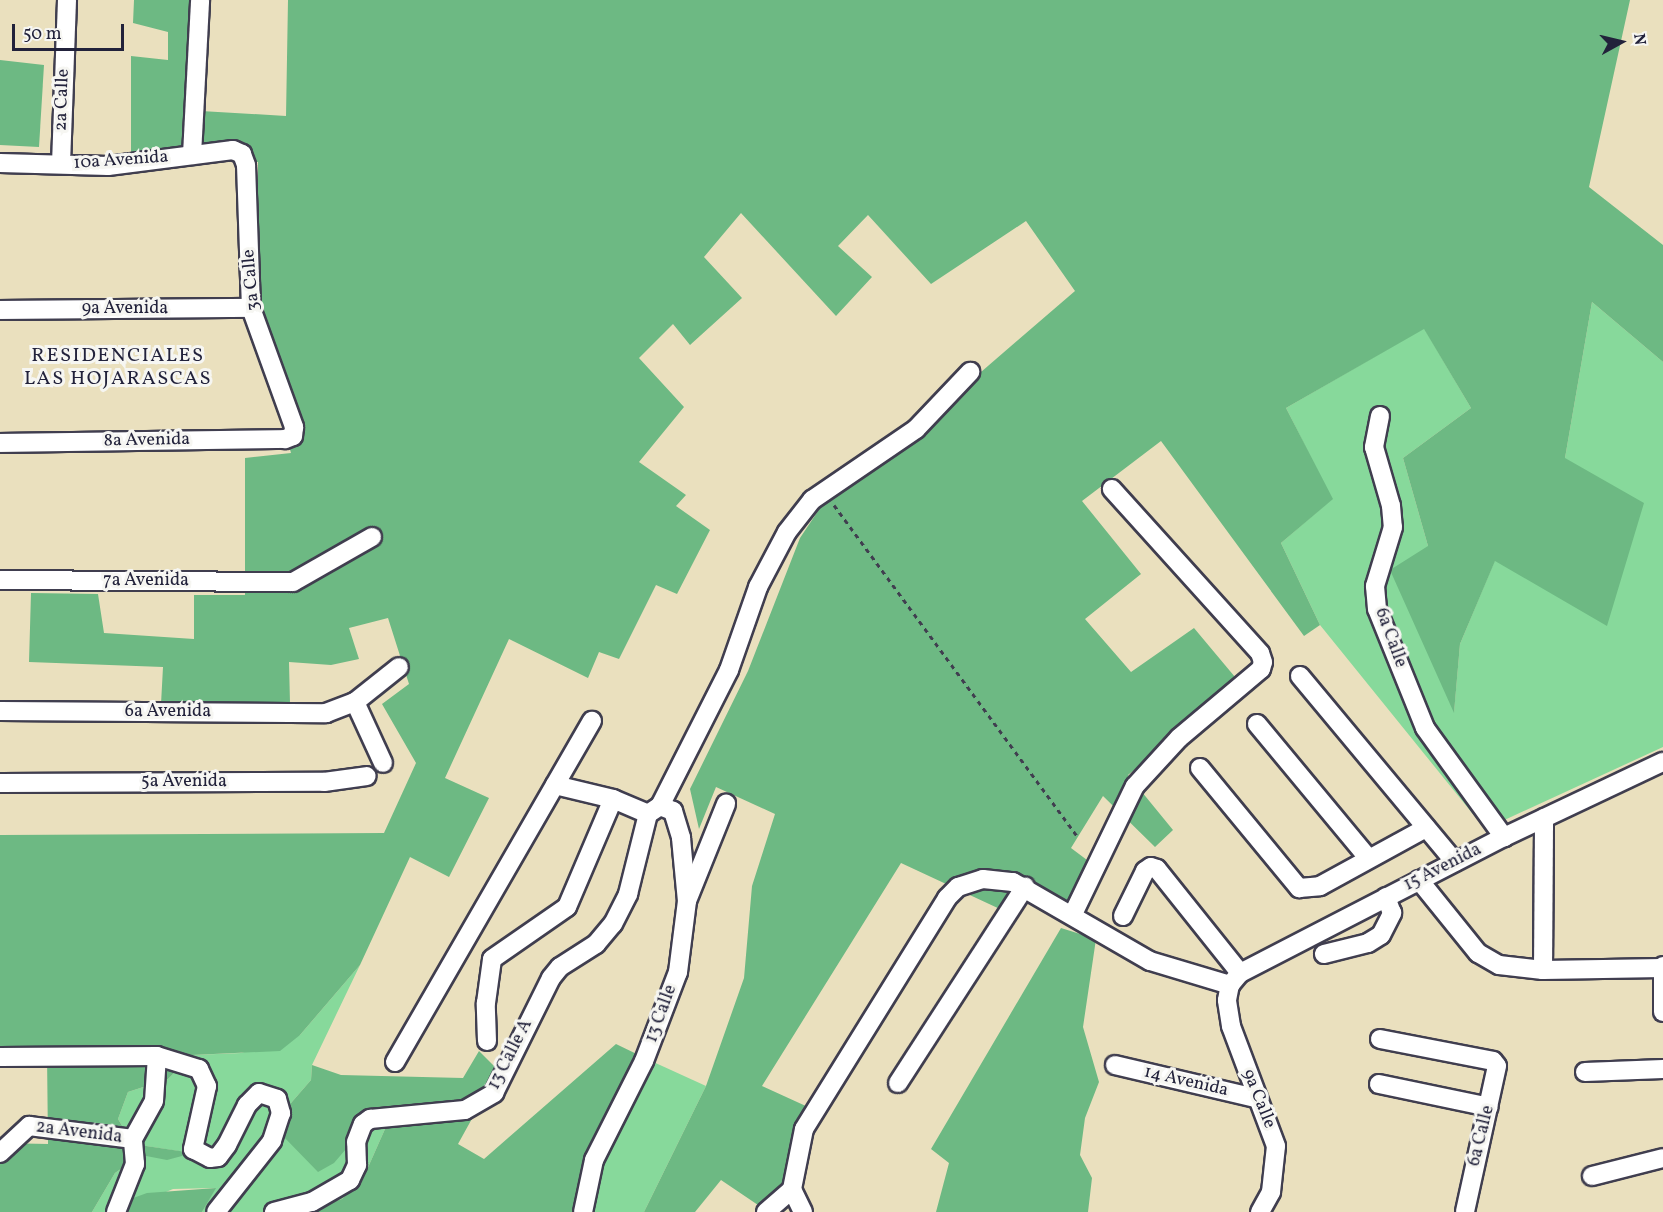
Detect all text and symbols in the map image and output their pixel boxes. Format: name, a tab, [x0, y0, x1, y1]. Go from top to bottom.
scale bar	[15, 12, 128, 50]
north arrow	[1591, 12, 1651, 72]
text: 50 m	[23, 22, 62, 47]
text: N	[1627, 32, 1651, 47]
street label: 2a Calle	[51, 69, 75, 131]
street label: 10a Avenida	[73, 147, 169, 175]
street label: 3a Calle	[239, 248, 265, 312]
street label: 9a Avenida	[82, 298, 168, 320]
district label: RESIDENCIALES LAS HOJARASCAS	[24, 345, 212, 392]
street label: 8a Avenida	[104, 429, 190, 453]
street label: 7a Avenida	[103, 570, 189, 592]
street label: 6a Calle	[1369, 605, 1411, 671]
street label: 6a Avenida	[125, 701, 211, 723]
street label: 5a Avenida	[141, 771, 227, 793]
street label: 15 Avenida	[1401, 839, 1485, 897]
street label: 13 Calle	[642, 982, 682, 1046]
street label: 13 Calle A	[484, 1016, 538, 1094]
street label: 14 Avenida	[1142, 1062, 1230, 1102]
street label: 9a Calle	[1236, 1066, 1280, 1132]
street label: 6a Calle	[1464, 1103, 1500, 1169]
street label: 2a Avenida	[35, 1117, 123, 1149]

